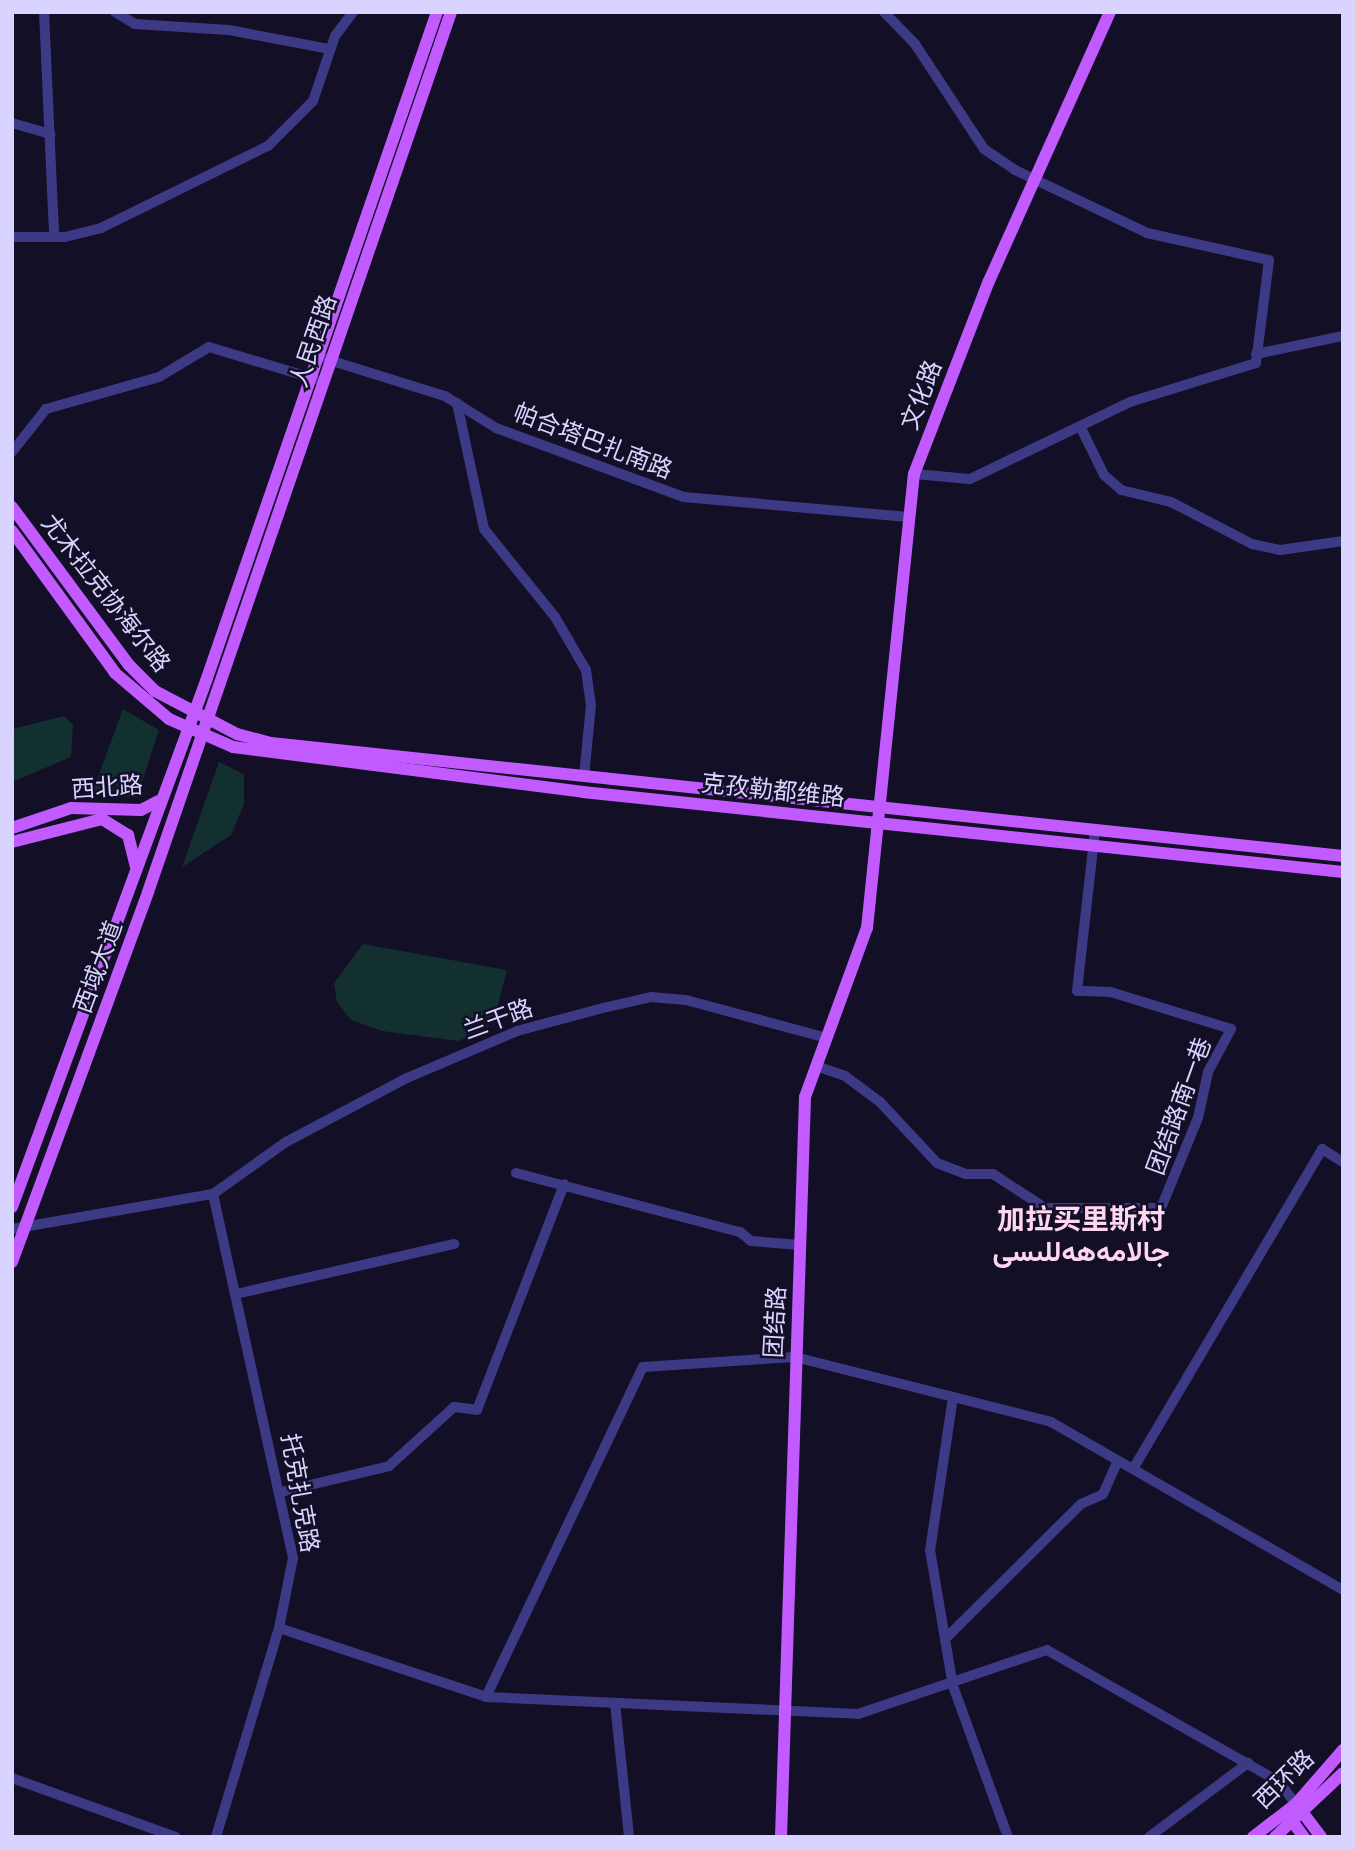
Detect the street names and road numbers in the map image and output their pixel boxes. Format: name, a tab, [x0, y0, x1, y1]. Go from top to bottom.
street label: 人民西路	[284, 291, 342, 391]
street label: 文化路	[895, 356, 947, 434]
street label: 帕合塔巴扎南路	[509, 397, 677, 485]
street label: 尤木拉克协海尔路	[36, 508, 176, 678]
street label: 克孜勒都维路	[700, 768, 846, 812]
street label: 西北路	[70, 770, 144, 804]
street label: 西域大道	[68, 917, 128, 1017]
street label: 兰干路	[459, 993, 537, 1045]
street label: 团结路南一巷	[1141, 1033, 1217, 1179]
street label: 团结路	[759, 1285, 791, 1359]
street label: 托克扎克路	[275, 1431, 325, 1555]
street label: 西环路	[1248, 1744, 1320, 1814]

